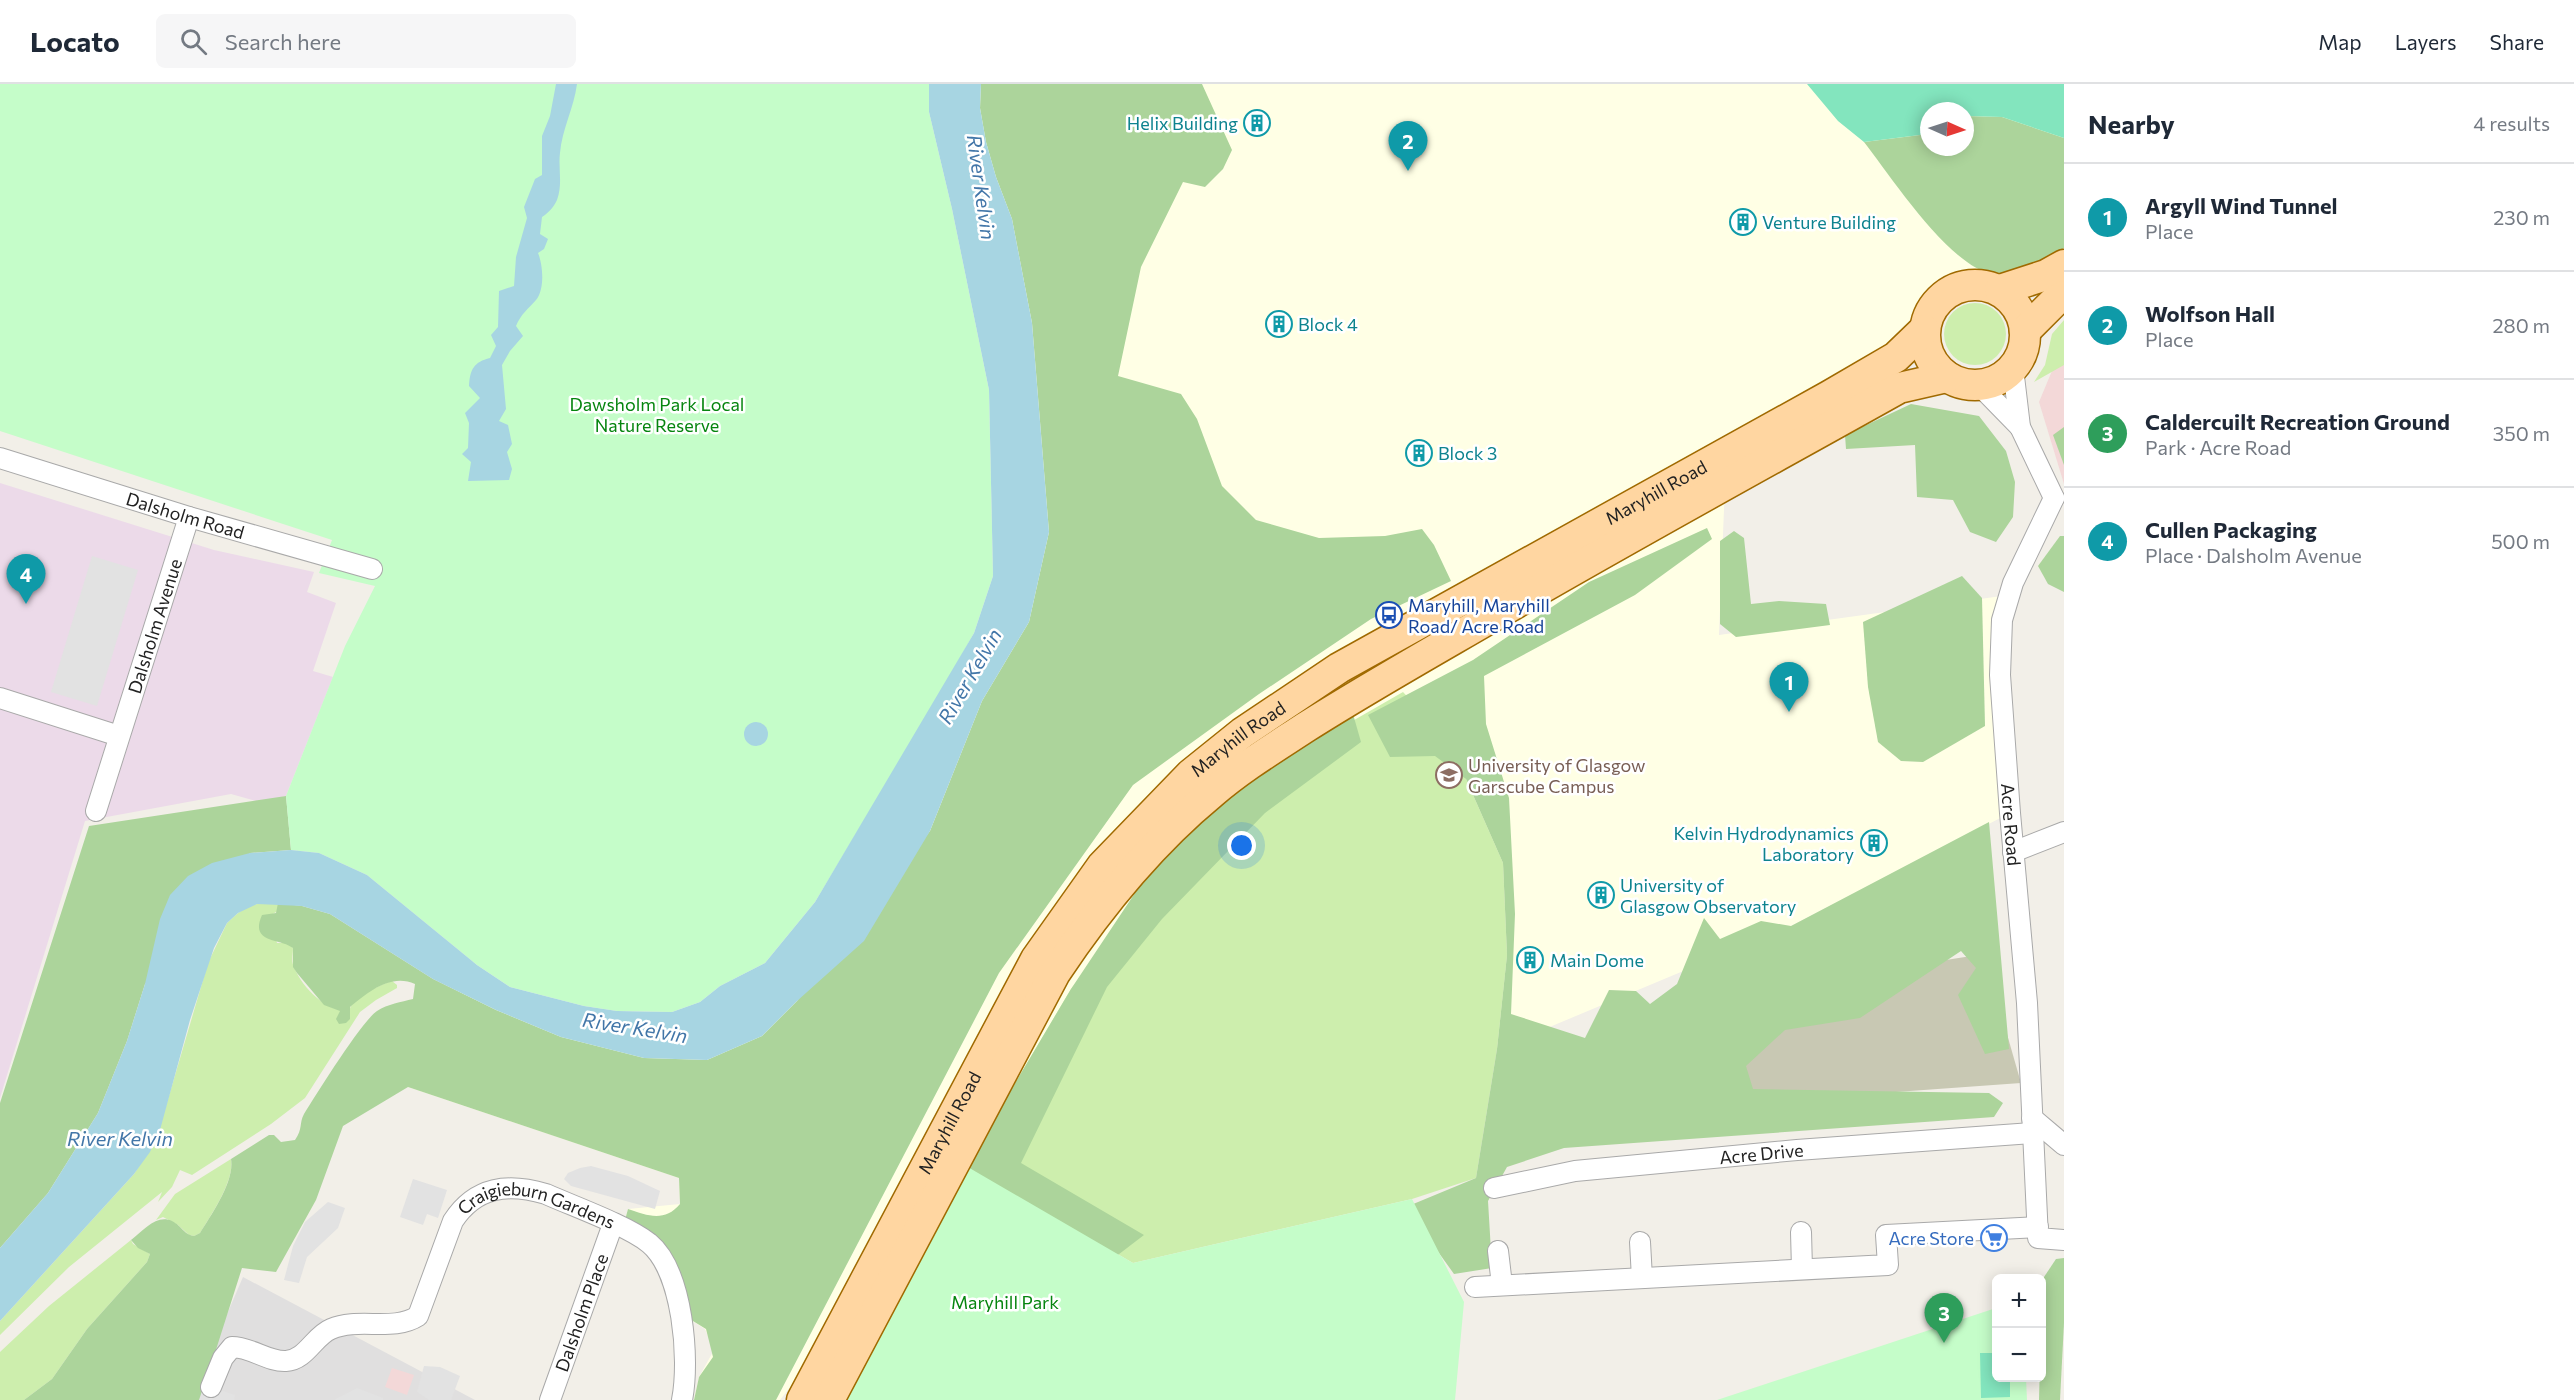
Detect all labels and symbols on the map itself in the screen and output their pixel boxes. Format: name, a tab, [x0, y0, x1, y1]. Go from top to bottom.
north arrow	[1920, 102, 1974, 156]
building icon: Helix Building	[1242, 108, 1272, 138]
place label: Helix Building	[1127, 112, 1238, 134]
pin: 2	[1388, 122, 1428, 171]
water label: River Kelvin	[963, 133, 1001, 241]
building icon: Venture Building	[1728, 207, 1758, 237]
place label: Venture Building	[1762, 211, 1896, 233]
building icon: Block 4	[1264, 309, 1294, 339]
place label: Block 4	[1298, 313, 1358, 335]
park label: Dawsholm Park Local Nature Reserve	[570, 393, 744, 436]
building icon: Block 3	[1404, 438, 1434, 468]
place label: Block 3	[1438, 442, 1497, 464]
street label: Maryhill Road	[1601, 455, 1711, 529]
street label: Dalsholm Road	[123, 487, 247, 543]
pin: 4	[6, 554, 46, 604]
street label: Dalsholm Avenue	[123, 556, 186, 696]
place label: Maryhill, Maryhill Road/ Acre Road	[1408, 594, 1550, 637]
bus stop icon: Maryhill, Maryhill Road/ Acre Road	[1374, 600, 1404, 630]
water label: River Kelvin	[932, 624, 1006, 728]
pin: 1	[1770, 662, 1808, 712]
street label: Maryhill Road	[1186, 696, 1289, 781]
place label: University of Glasgow Garscube Campus	[1468, 754, 1645, 797]
school or university icon: University of Glasgow Garscube Campus	[1434, 760, 1464, 790]
street label: Acre Road	[1997, 782, 2026, 867]
place label: Kelvin Hydrodynamics Laboratory	[1673, 822, 1854, 865]
building icon: Kelvin Hydrodynamics Laboratory	[1859, 828, 1889, 858]
your location	[1227, 831, 1256, 860]
place label: University of Glasgow Observatory	[1620, 874, 1796, 917]
building icon: University of Glasgow Observatory	[1586, 880, 1616, 910]
building icon: Main Dome	[1515, 945, 1545, 975]
place label: Main Dome	[1550, 949, 1644, 971]
water label: River Kelvin	[581, 1007, 689, 1047]
street label: Maryhill Road	[913, 1068, 985, 1178]
water label: River Kelvin	[67, 1126, 173, 1150]
street label: Acre Drive	[1718, 1139, 1804, 1168]
street label: Craigieburn Gardens	[453, 1177, 619, 1233]
supermarket icon: Acre Store	[1979, 1223, 2009, 1253]
place label: Acre Store	[1889, 1227, 1974, 1249]
street label: Dalsholm Place	[550, 1250, 613, 1375]
park label: Maryhill Park	[951, 1291, 1059, 1313]
pin: 3	[1924, 1294, 1964, 1343]

